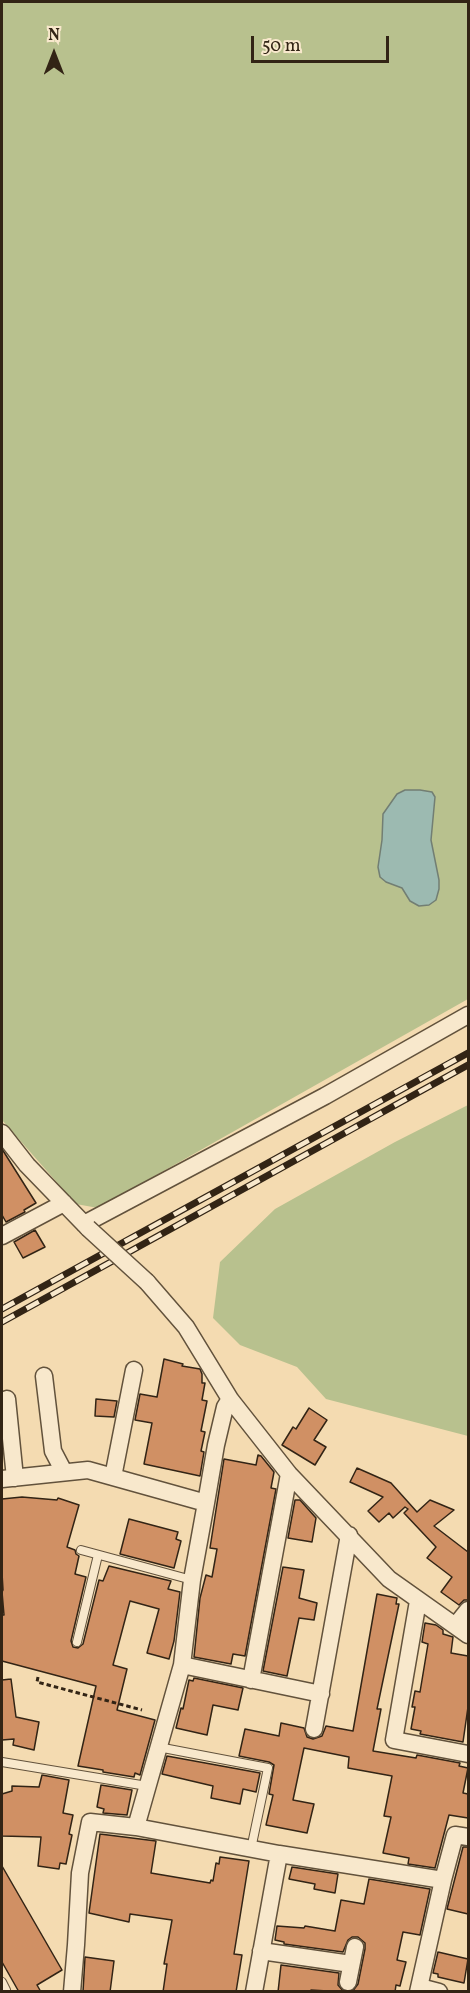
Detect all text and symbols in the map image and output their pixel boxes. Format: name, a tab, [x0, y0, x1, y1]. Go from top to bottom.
north arrow	[24, 24, 84, 84]
scale bar	[254, 24, 392, 62]
text: N	[48, 25, 60, 47]
text: 50 m	[262, 34, 301, 59]

